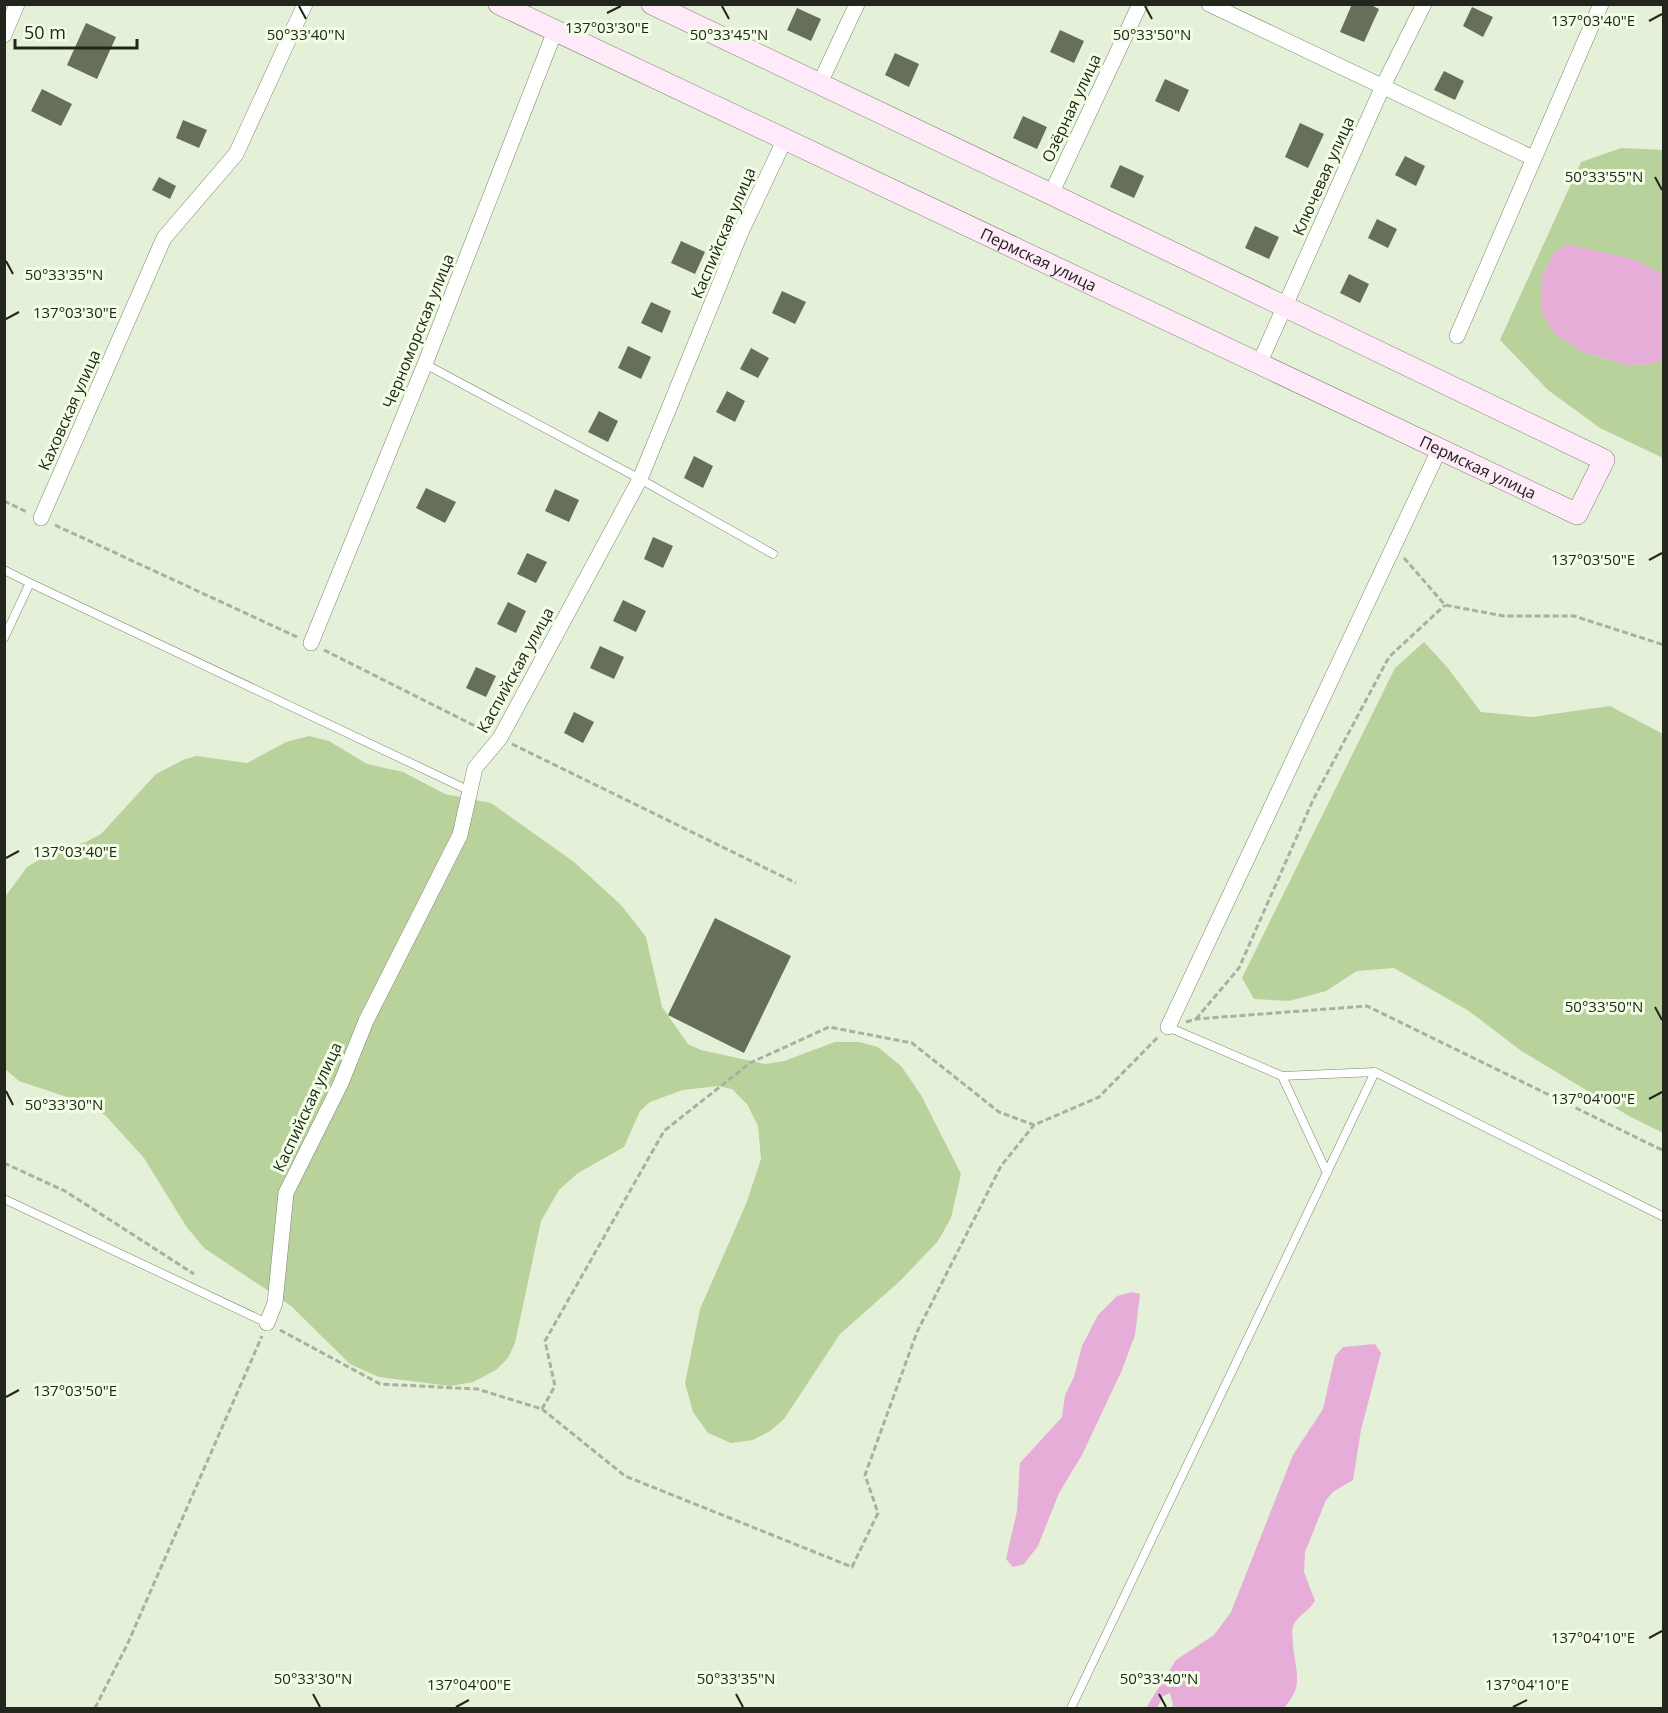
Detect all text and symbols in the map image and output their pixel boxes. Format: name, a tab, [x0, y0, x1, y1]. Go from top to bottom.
text: 137°03'40"E	[1551, 10, 1635, 30]
scale bar	[15, 12, 136, 50]
text: 137°03'30"E	[565, 17, 649, 37]
text: 50 m	[24, 20, 66, 44]
text: 50°33'40"N	[267, 24, 345, 44]
text: 50°33'45"N	[690, 24, 768, 44]
text: 50°33'50"N	[1113, 24, 1191, 44]
street label: Озёрная улица	[1036, 50, 1106, 166]
street label: Ключевая улица	[1287, 113, 1359, 239]
street label: Каспийская улица	[685, 164, 761, 302]
text: 50°33'55"N	[1565, 166, 1643, 186]
street label: Пермская улица	[977, 222, 1100, 296]
street label: Черноморская улица	[377, 250, 459, 412]
text: 50°33'35"N	[25, 264, 103, 284]
text: 137°03'30"E	[33, 302, 117, 322]
street label: Каховская улица	[33, 346, 105, 474]
street label: Пермская улица	[1416, 430, 1540, 504]
text: 137°03'50"E	[1551, 549, 1635, 569]
street label: Каспийская улица	[471, 603, 559, 737]
text: 137°03'40"E	[33, 841, 117, 861]
text: 50°33'50"N	[1565, 996, 1643, 1016]
street label: Каспийская улица	[267, 1039, 347, 1175]
text: 137°04'00"E	[1551, 1088, 1635, 1108]
text: 50°33'30"N	[25, 1094, 103, 1114]
text: 137°03'50"E	[33, 1380, 117, 1400]
text: 137°04'10"E	[1551, 1627, 1635, 1647]
text: 50°33'30"N	[274, 1668, 352, 1688]
text: 50°33'35"N	[697, 1668, 775, 1688]
text: 50°33'40"N	[1120, 1668, 1198, 1688]
text: 137°04'00"E	[427, 1674, 511, 1694]
text: 137°04'10"E	[1485, 1674, 1569, 1694]

